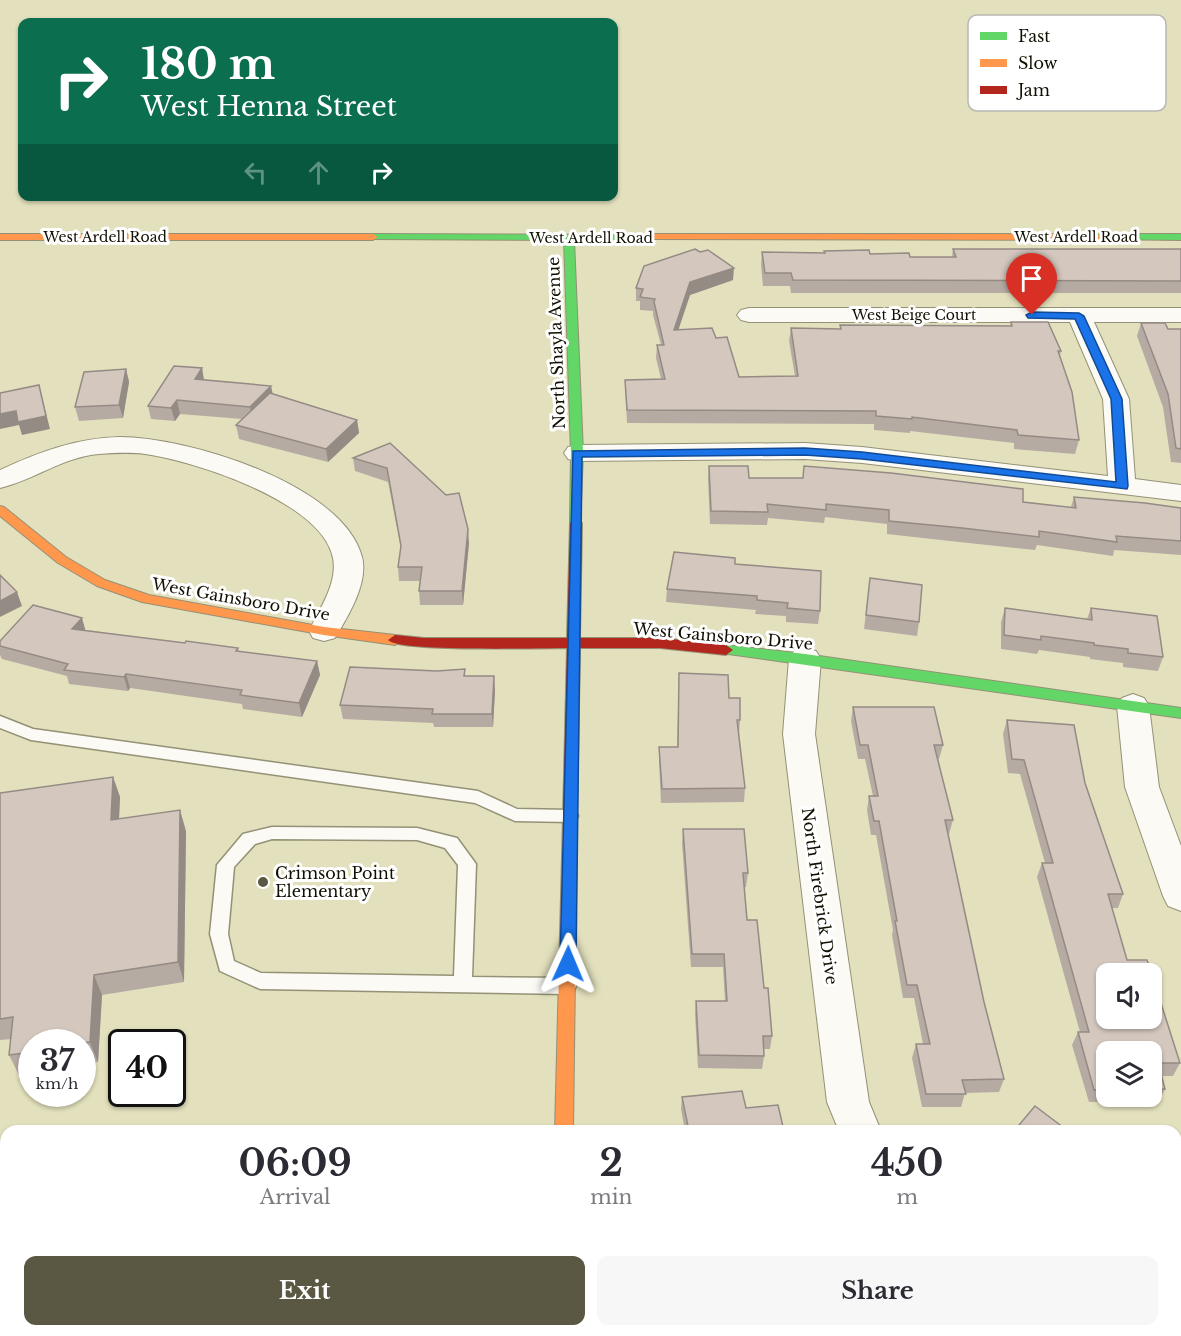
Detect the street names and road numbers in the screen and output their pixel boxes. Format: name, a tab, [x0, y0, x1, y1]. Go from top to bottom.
street label: West Ardell Road	[42, 228, 167, 246]
street label: West Ardell Road	[1013, 228, 1138, 246]
street label: West Ardell Road	[528, 229, 653, 247]
street label: North Shayla Avenue	[543, 257, 569, 429]
street label: West Beige Court	[851, 306, 977, 324]
street label: West Gainsboro Drive	[149, 573, 332, 625]
street label: West Gainsboro Drive	[631, 618, 814, 654]
street label: North Firebrick Drive	[798, 806, 842, 986]

